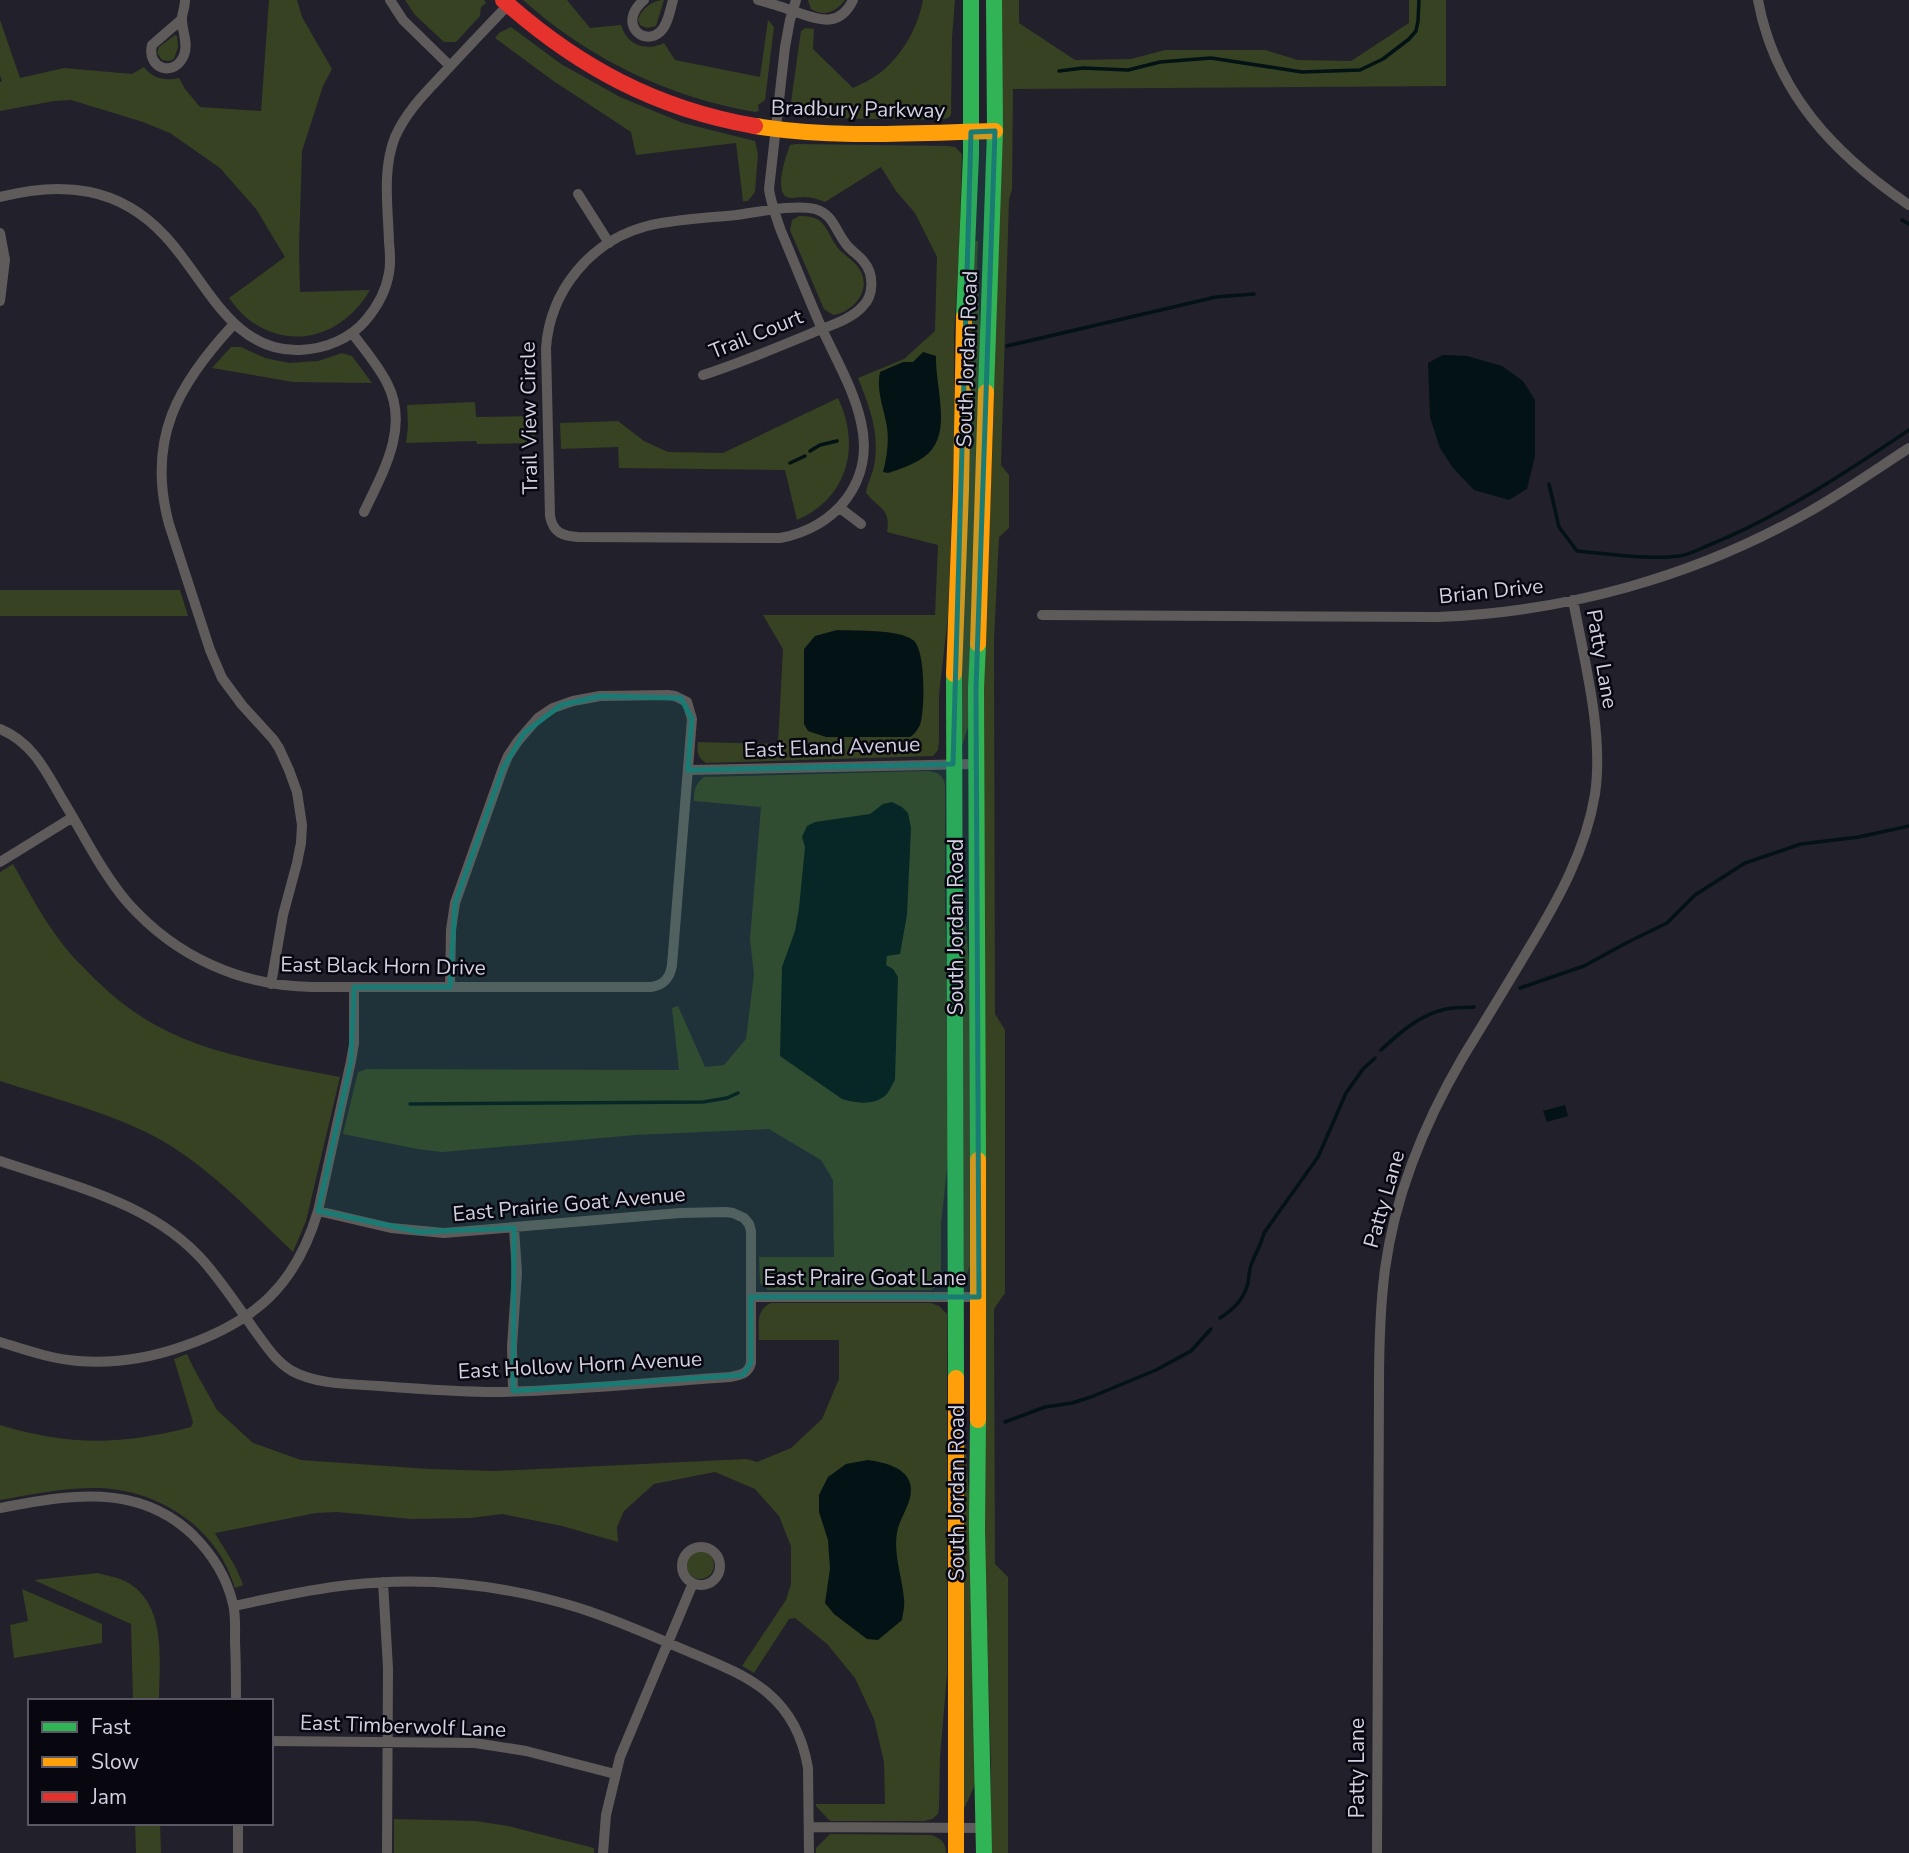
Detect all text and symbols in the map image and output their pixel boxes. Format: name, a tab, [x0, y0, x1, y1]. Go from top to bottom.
street label: Bradbury Parkway	[771, 93, 946, 125]
street label: South Jordan Road	[950, 270, 984, 448]
street label: Trail Court	[705, 302, 807, 365]
street label: Trail View Circle	[514, 341, 544, 495]
street label: Brian Drive	[1437, 572, 1545, 610]
street label: Patty Lane	[1580, 607, 1624, 711]
street label: East Eland Avenue	[743, 730, 921, 764]
street label: South Jordan Road	[942, 839, 970, 1015]
street label: East Black Horn Drive	[280, 950, 486, 982]
street label: Patty Lane	[1357, 1147, 1411, 1251]
street label: East Prairie Goat Avenue	[451, 1180, 687, 1228]
street label: East Praire Goat Lane	[764, 1264, 966, 1292]
street label: East Hollow Horn Avenue	[457, 1345, 703, 1385]
street label: South Jordan Road	[943, 1405, 971, 1581]
legend	[28, 1699, 273, 1825]
street label: East Timberwolf Lane	[299, 1708, 507, 1744]
text: Fast	[91, 1713, 131, 1741]
street label: Patty Lane	[1343, 1718, 1371, 1818]
text: Slow	[91, 1748, 140, 1776]
text: Jam	[90, 1783, 127, 1811]

